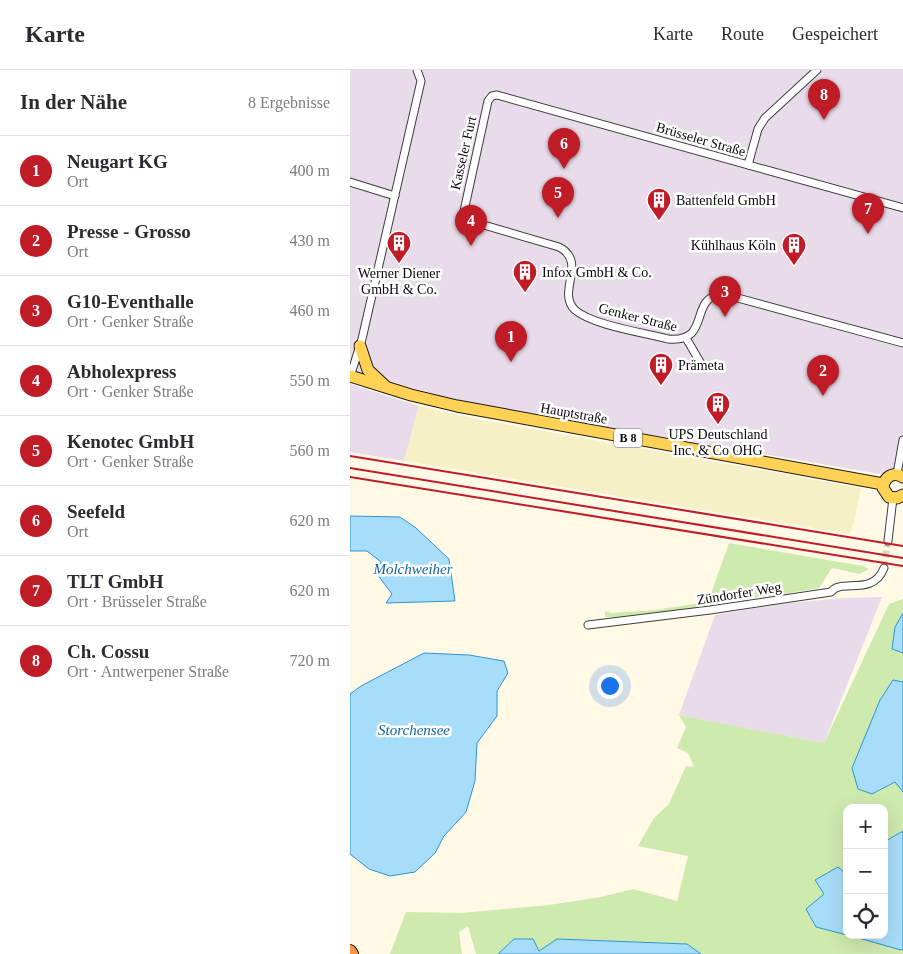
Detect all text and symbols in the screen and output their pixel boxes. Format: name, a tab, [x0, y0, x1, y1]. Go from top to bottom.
text: Karte	[25, 21, 85, 47]
text: Karte	[653, 24, 693, 44]
text: Route	[721, 24, 764, 44]
text: Gespeichert	[792, 24, 878, 44]
pin: 8	[808, 79, 840, 120]
text: In der Nähe	[20, 90, 127, 114]
text: 8 Ergebnisse	[248, 94, 330, 111]
street label: Kasseler Furt	[448, 115, 479, 191]
street label: Brüsseler Straße	[655, 120, 747, 159]
pin: 6	[548, 128, 580, 169]
text: Neugart KG	[67, 151, 168, 172]
text: 1	[32, 162, 40, 179]
text: 400 m	[290, 162, 330, 179]
text: Ort	[67, 173, 88, 190]
pin: 5	[542, 177, 574, 218]
building icon: Battenfeld GmbH	[646, 187, 672, 221]
place label: Battenfeld GmbH	[676, 193, 776, 208]
pin: 7	[852, 193, 884, 234]
pin: 4	[455, 205, 487, 246]
text: Presse - Grosso	[67, 221, 191, 242]
building icon: Werner Diener GmbH & Co.	[386, 230, 412, 264]
text: 2	[32, 232, 40, 249]
text: 430 m	[290, 232, 330, 249]
building icon: Kühlhaus Köln	[781, 232, 807, 266]
place label: Kühlhaus Köln	[691, 238, 776, 253]
text: Ort	[67, 243, 88, 260]
building icon: Infox GmbH & Co.	[512, 259, 538, 293]
place label: Infox GmbH & Co.	[542, 265, 652, 280]
place label: Werner Diener GmbH & Co.	[358, 266, 441, 297]
pin: 3	[709, 276, 741, 317]
text: G10-Eventhalle	[67, 291, 194, 312]
street label: Genker Straße	[597, 300, 679, 334]
text: 3	[32, 302, 40, 319]
text: 460 m	[290, 302, 330, 319]
text: Ort · Genker Straße	[67, 313, 194, 330]
pin: 1	[495, 321, 527, 362]
building icon: Prämeta	[648, 352, 674, 386]
pin: 2	[807, 355, 839, 396]
place label: Prämeta	[678, 358, 725, 373]
text: Abholexpress	[67, 361, 176, 382]
text: 4	[32, 372, 40, 389]
text: 550 m	[290, 372, 330, 389]
text: Ort · Genker Straße	[67, 383, 194, 400]
building icon: UPS Deutschland Inc. & Co OHG	[705, 391, 731, 425]
street label: Hauptstraße	[539, 400, 609, 427]
place label: UPS Deutschland Inc. & Co OHG	[668, 427, 768, 458]
road number: B 8	[614, 428, 642, 448]
text: Kenotec GmbH	[67, 431, 194, 452]
text: 5	[32, 442, 40, 459]
text: 560 m	[290, 442, 330, 459]
text: Ort · Genker Straße	[67, 453, 194, 470]
text: Seefeld	[67, 501, 125, 522]
text: 6	[32, 512, 40, 529]
text: 620 m	[290, 512, 330, 529]
text: Ort	[67, 523, 88, 540]
water label: Molchweiher	[372, 561, 453, 577]
text: TLT GmbH	[67, 571, 164, 592]
street label: Zündorfer Weg	[696, 579, 782, 608]
text: 7	[32, 582, 40, 599]
text: 620 m	[290, 582, 330, 599]
text: Ort · Brüsseler Straße	[67, 593, 207, 610]
text: Ch. Cossu	[67, 641, 149, 662]
text: 8	[32, 652, 40, 669]
text: 720 m	[290, 652, 330, 669]
text: Ort · Antwerpener Straße	[67, 663, 229, 680]
your location	[597, 673, 623, 699]
water label: Storchensee	[378, 722, 450, 738]
map controls	[843, 804, 888, 939]
button: +	[843, 804, 888, 849]
button: −	[843, 849, 888, 894]
button: locate	[843, 894, 888, 939]

